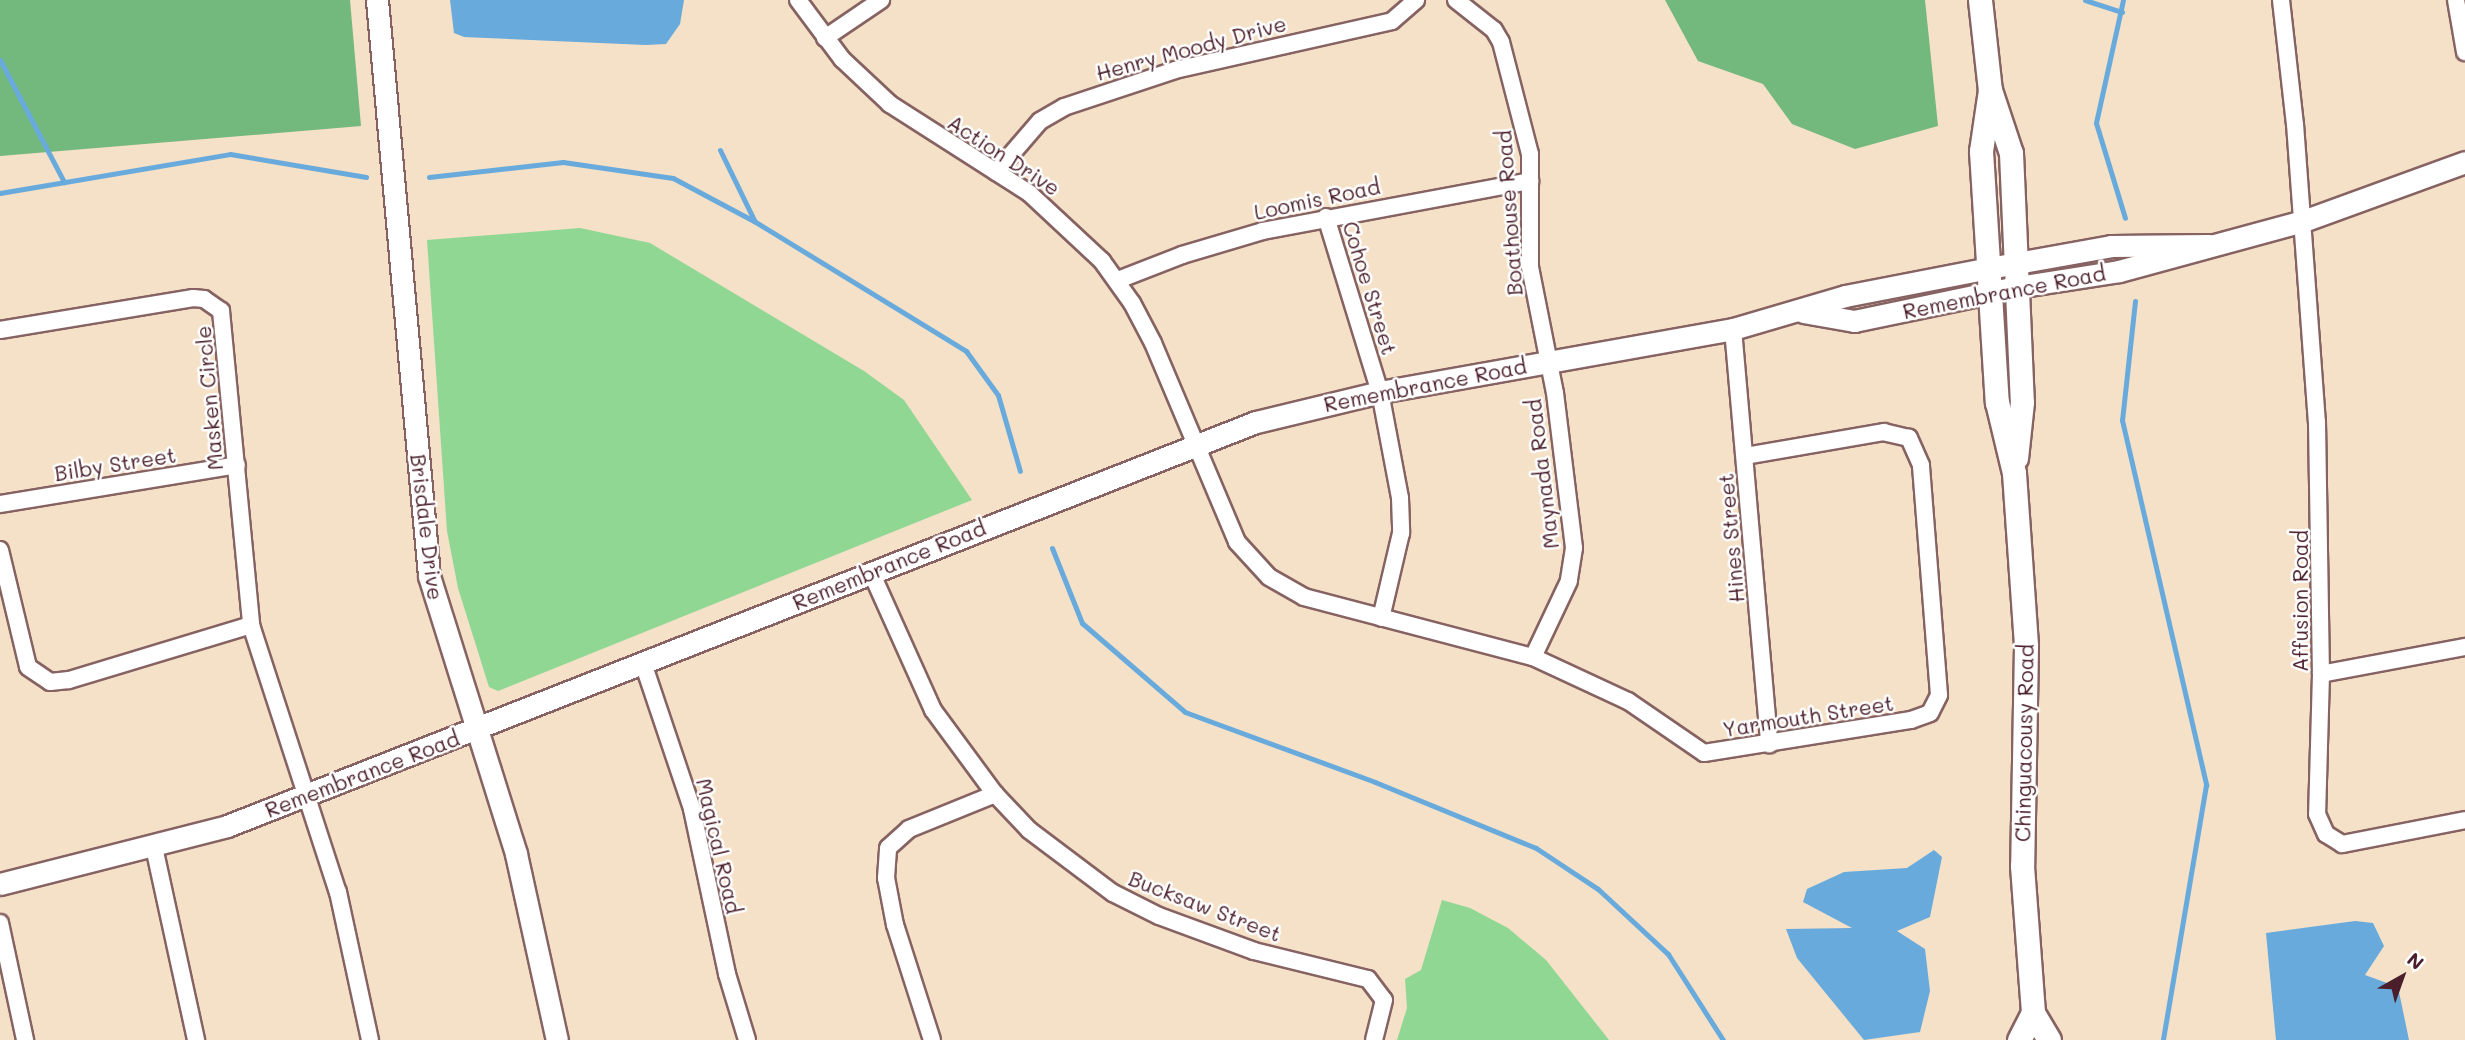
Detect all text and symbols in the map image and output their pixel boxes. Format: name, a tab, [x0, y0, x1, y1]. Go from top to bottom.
street label: Henry Moody Drive	[1093, 10, 1289, 86]
street label: Action Drive	[943, 109, 1065, 201]
street label: Boathouse Road	[1491, 129, 1527, 297]
street label: Loomis Road	[1252, 173, 1382, 225]
street label: Cohoe Street	[1338, 218, 1402, 358]
street label: Remembrance Road	[1901, 260, 2107, 324]
street label: Masken Circle	[190, 325, 228, 471]
street label: Remembrance Road	[1322, 353, 1528, 417]
street label: Maynada Road	[1520, 398, 1564, 550]
street label: Bilby Street	[52, 442, 178, 486]
street label: Brisdale Drive	[406, 452, 448, 602]
street label: Hines Street	[1713, 472, 1749, 604]
street label: Remembrance Road	[789, 515, 989, 615]
street label: Affusion Road	[2287, 530, 2313, 672]
street label: Chinguacousy Road	[2010, 644, 2038, 842]
street label: Yarmouth Street	[1721, 690, 1895, 742]
street label: Remembrance Road	[261, 725, 463, 823]
street label: Magical Road	[691, 776, 747, 916]
street label: Bucksaw Street	[1125, 865, 1285, 947]
north arrow	[2367, 942, 2437, 1012]
text: N	[2402, 946, 2429, 975]

